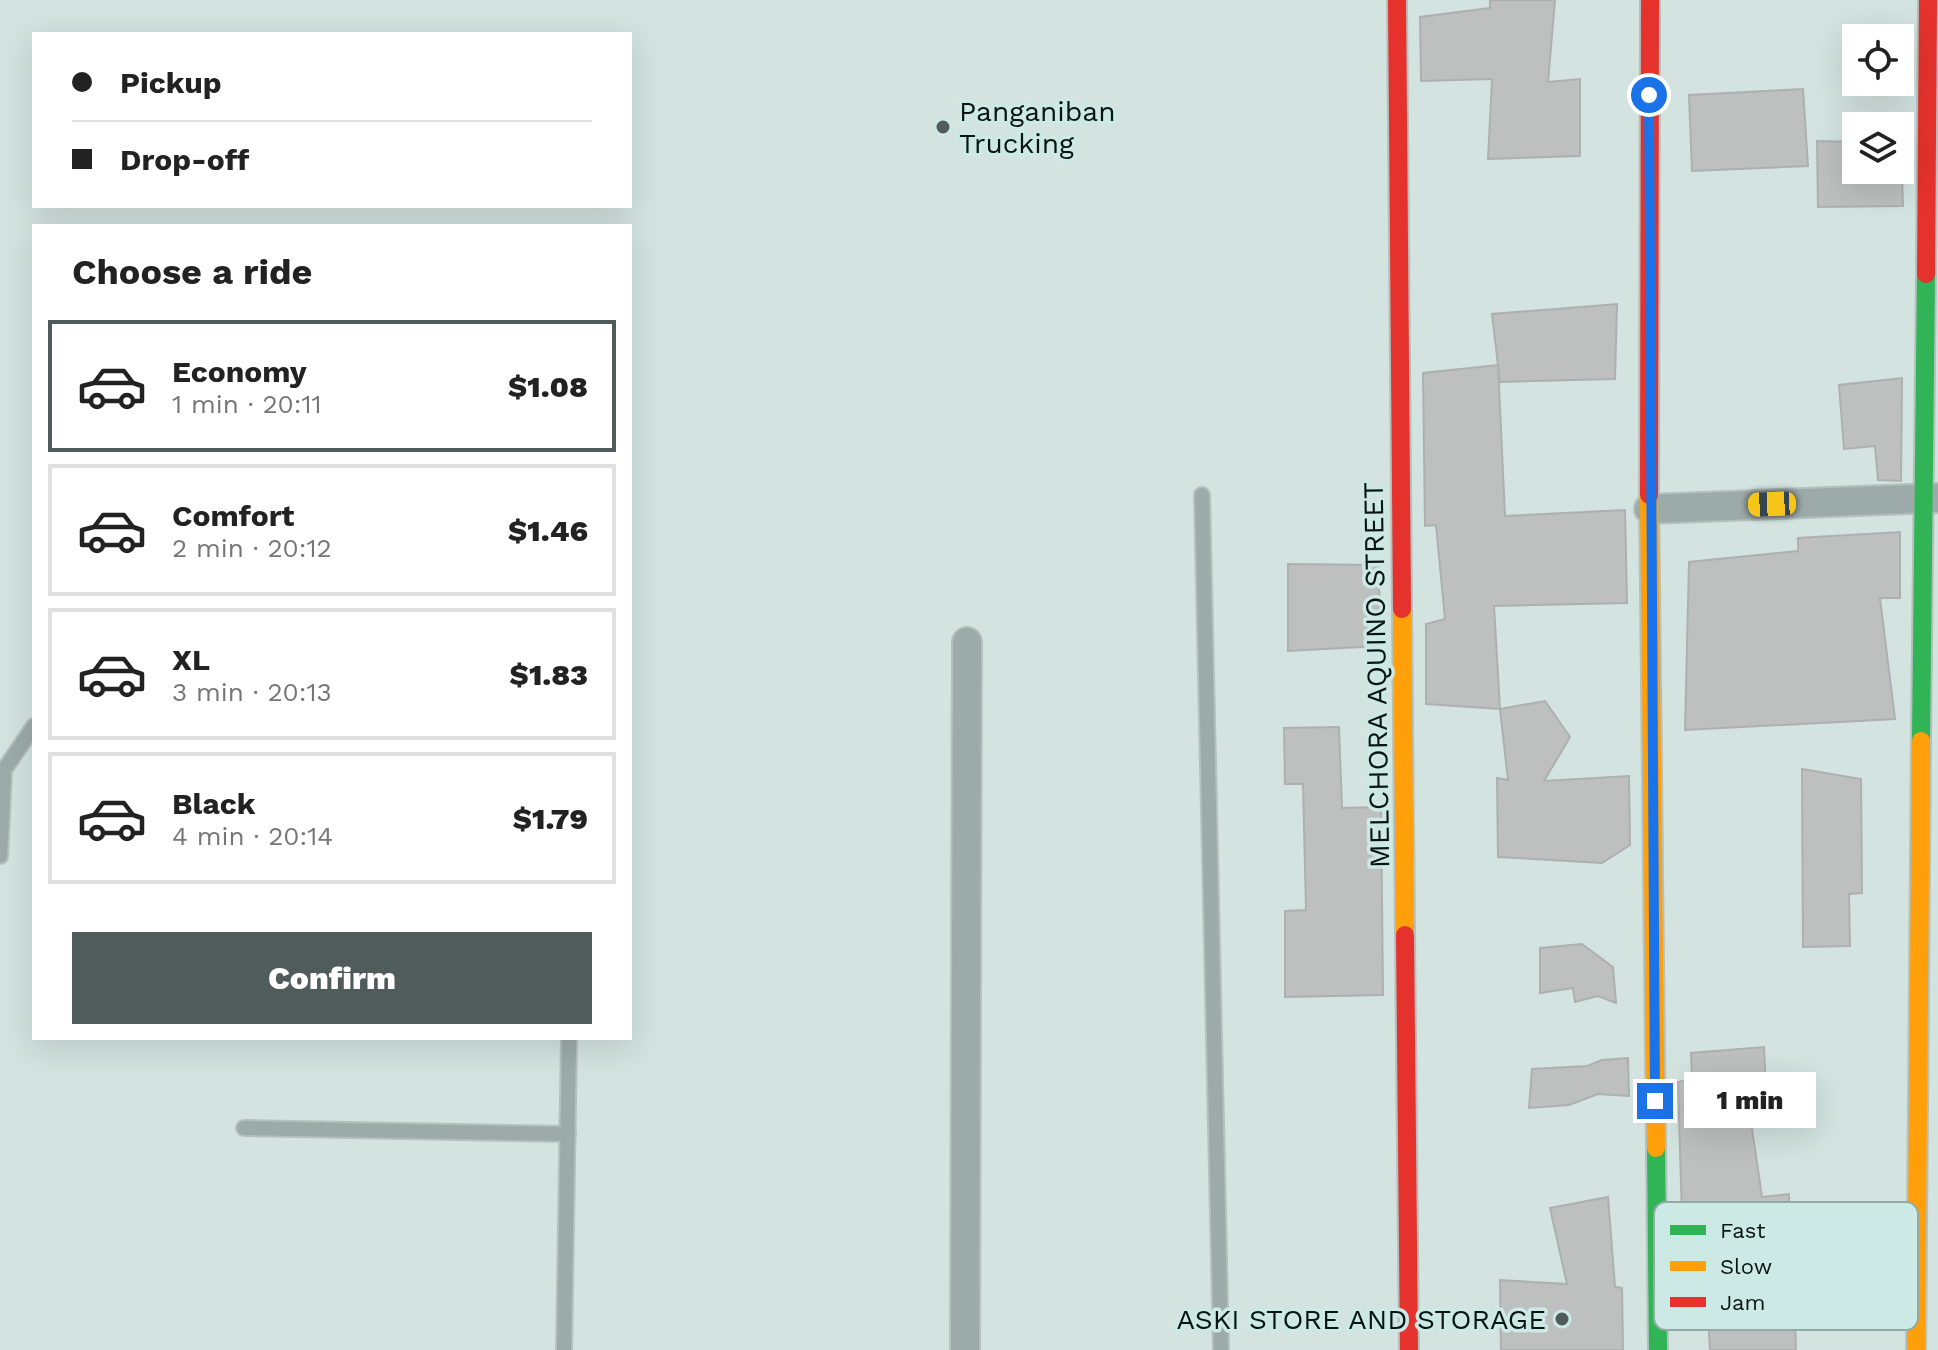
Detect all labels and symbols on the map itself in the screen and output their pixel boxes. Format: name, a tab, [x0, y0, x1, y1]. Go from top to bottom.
route start	[1631, 77, 1667, 113]
place label: Panganiban Trucking	[959, 95, 1116, 160]
marker: Panganiban Trucking	[934, 118, 952, 136]
street label: MELCHORA AQUINO STREET	[1357, 482, 1396, 868]
car	[1748, 491, 1796, 517]
callout: 1 min	[1683, 1073, 1815, 1129]
route end	[1637, 1083, 1673, 1119]
legend	[1654, 1202, 1918, 1330]
text: Fast	[1720, 1218, 1766, 1243]
text: Slow	[1720, 1254, 1772, 1279]
text: Jam	[1720, 1290, 1765, 1315]
place label: ASKI STORE AND STORAGE	[1177, 1303, 1546, 1336]
marker: ASKI STORE AND STORAGE	[1553, 1310, 1571, 1328]

